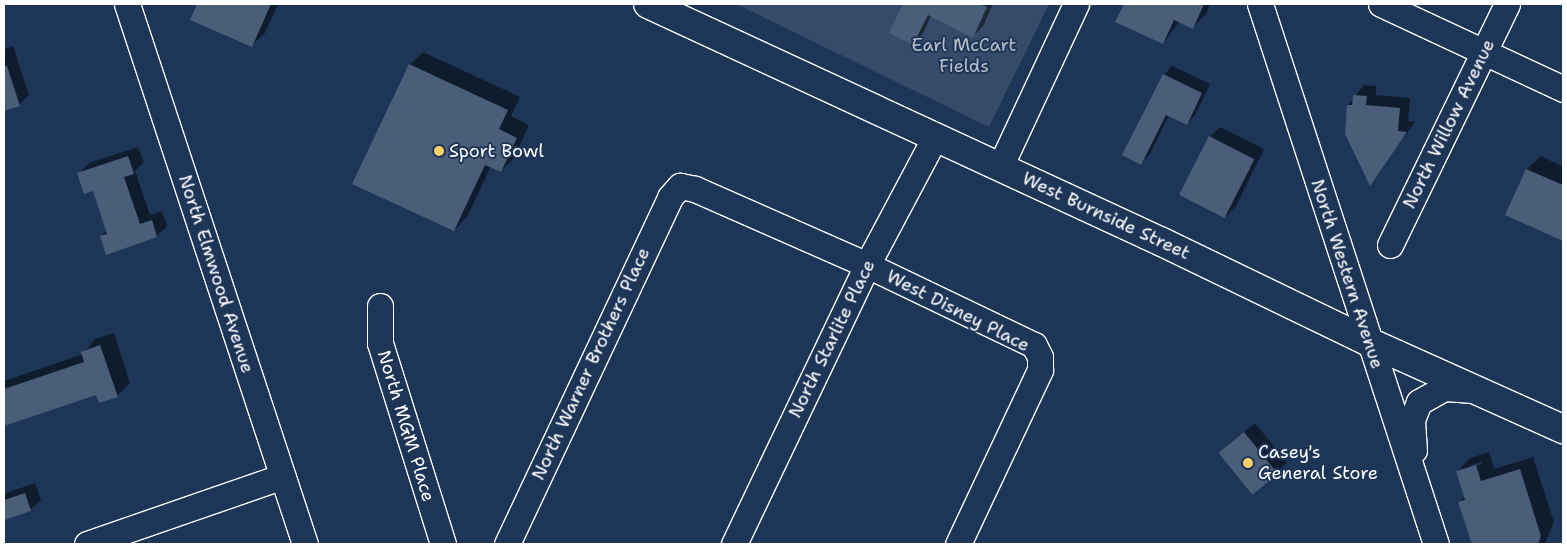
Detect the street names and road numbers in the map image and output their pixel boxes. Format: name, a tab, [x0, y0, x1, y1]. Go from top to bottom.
street label: North Willow Avenue	[1399, 36, 1499, 212]
street label: West Burnside Street	[1019, 168, 1193, 264]
street label: North Elmwood Avenue	[174, 172, 258, 376]
street label: North Western Avenue	[1306, 177, 1388, 371]
street label: North Warner Brothers Place	[528, 244, 654, 484]
street label: North Starlite Place	[784, 256, 880, 422]
street label: West Disney Place	[883, 266, 1033, 356]
street label: North MGM Place	[373, 348, 439, 504]

